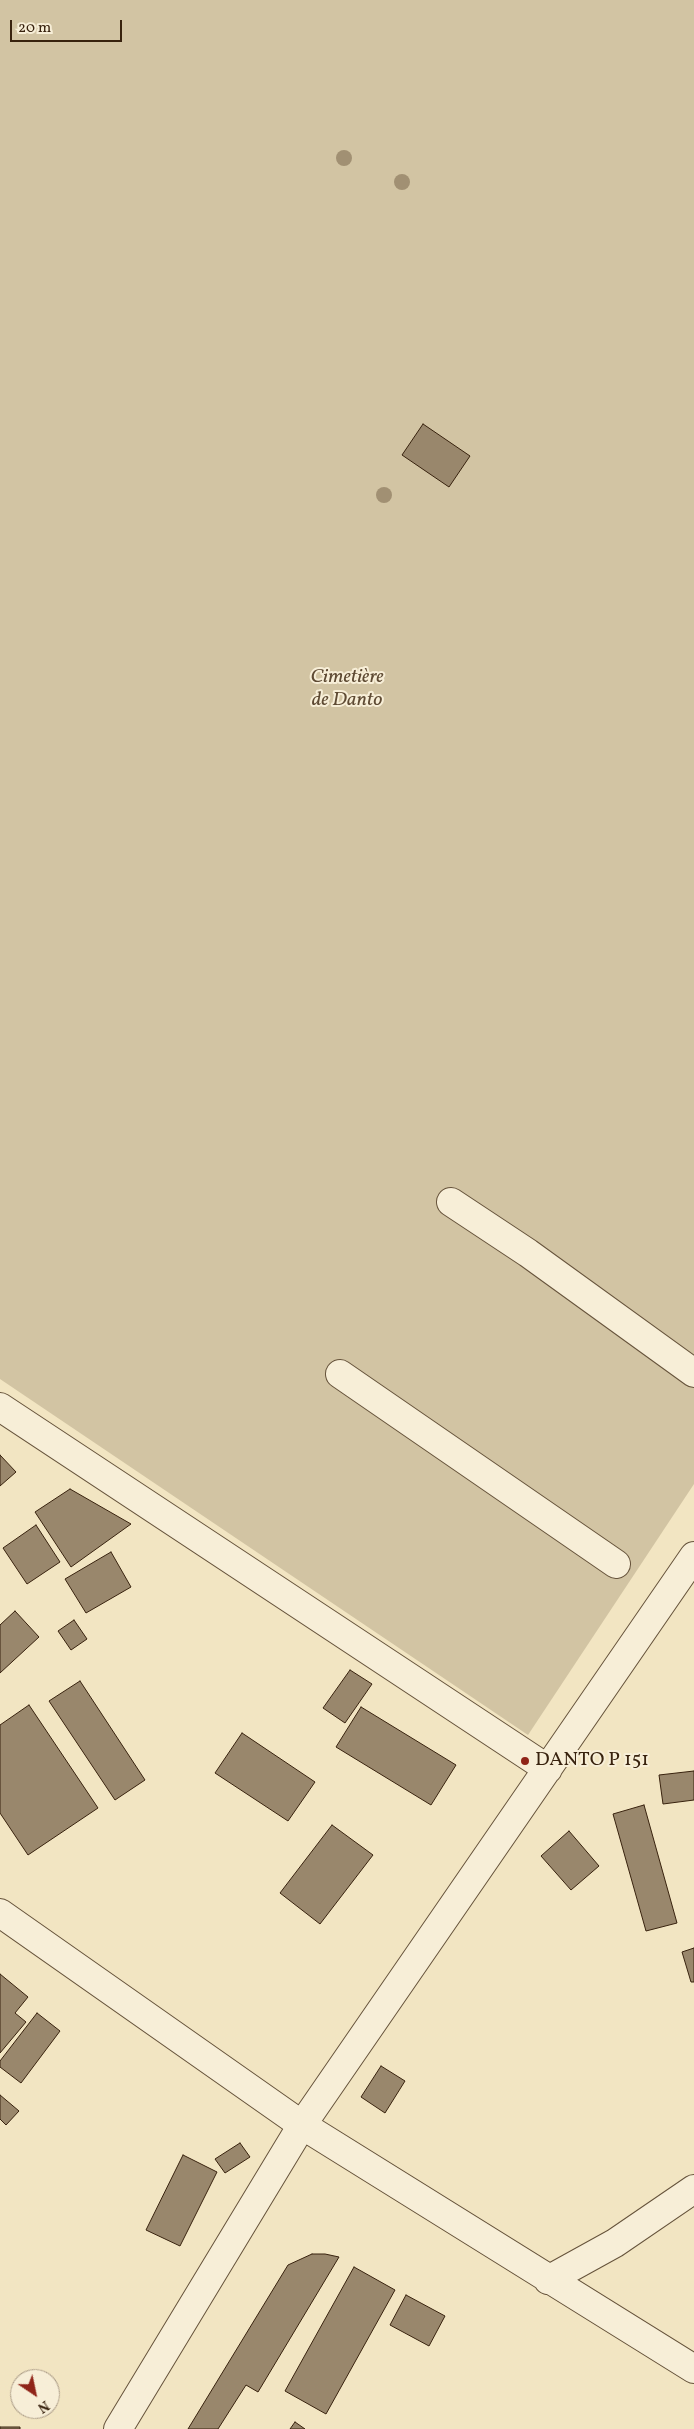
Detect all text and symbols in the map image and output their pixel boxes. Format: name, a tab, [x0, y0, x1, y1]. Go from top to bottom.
scale bar	[12, 10, 125, 42]
text: 20 m	[18, 18, 51, 39]
park label: Cimetière de Danto	[310, 666, 384, 713]
place label: DANTO P 151	[535, 1749, 649, 1773]
marker: DANTO P 151	[519, 1755, 531, 1767]
north arrow	[10, 2369, 60, 2419]
text: N	[34, 2395, 53, 2417]

